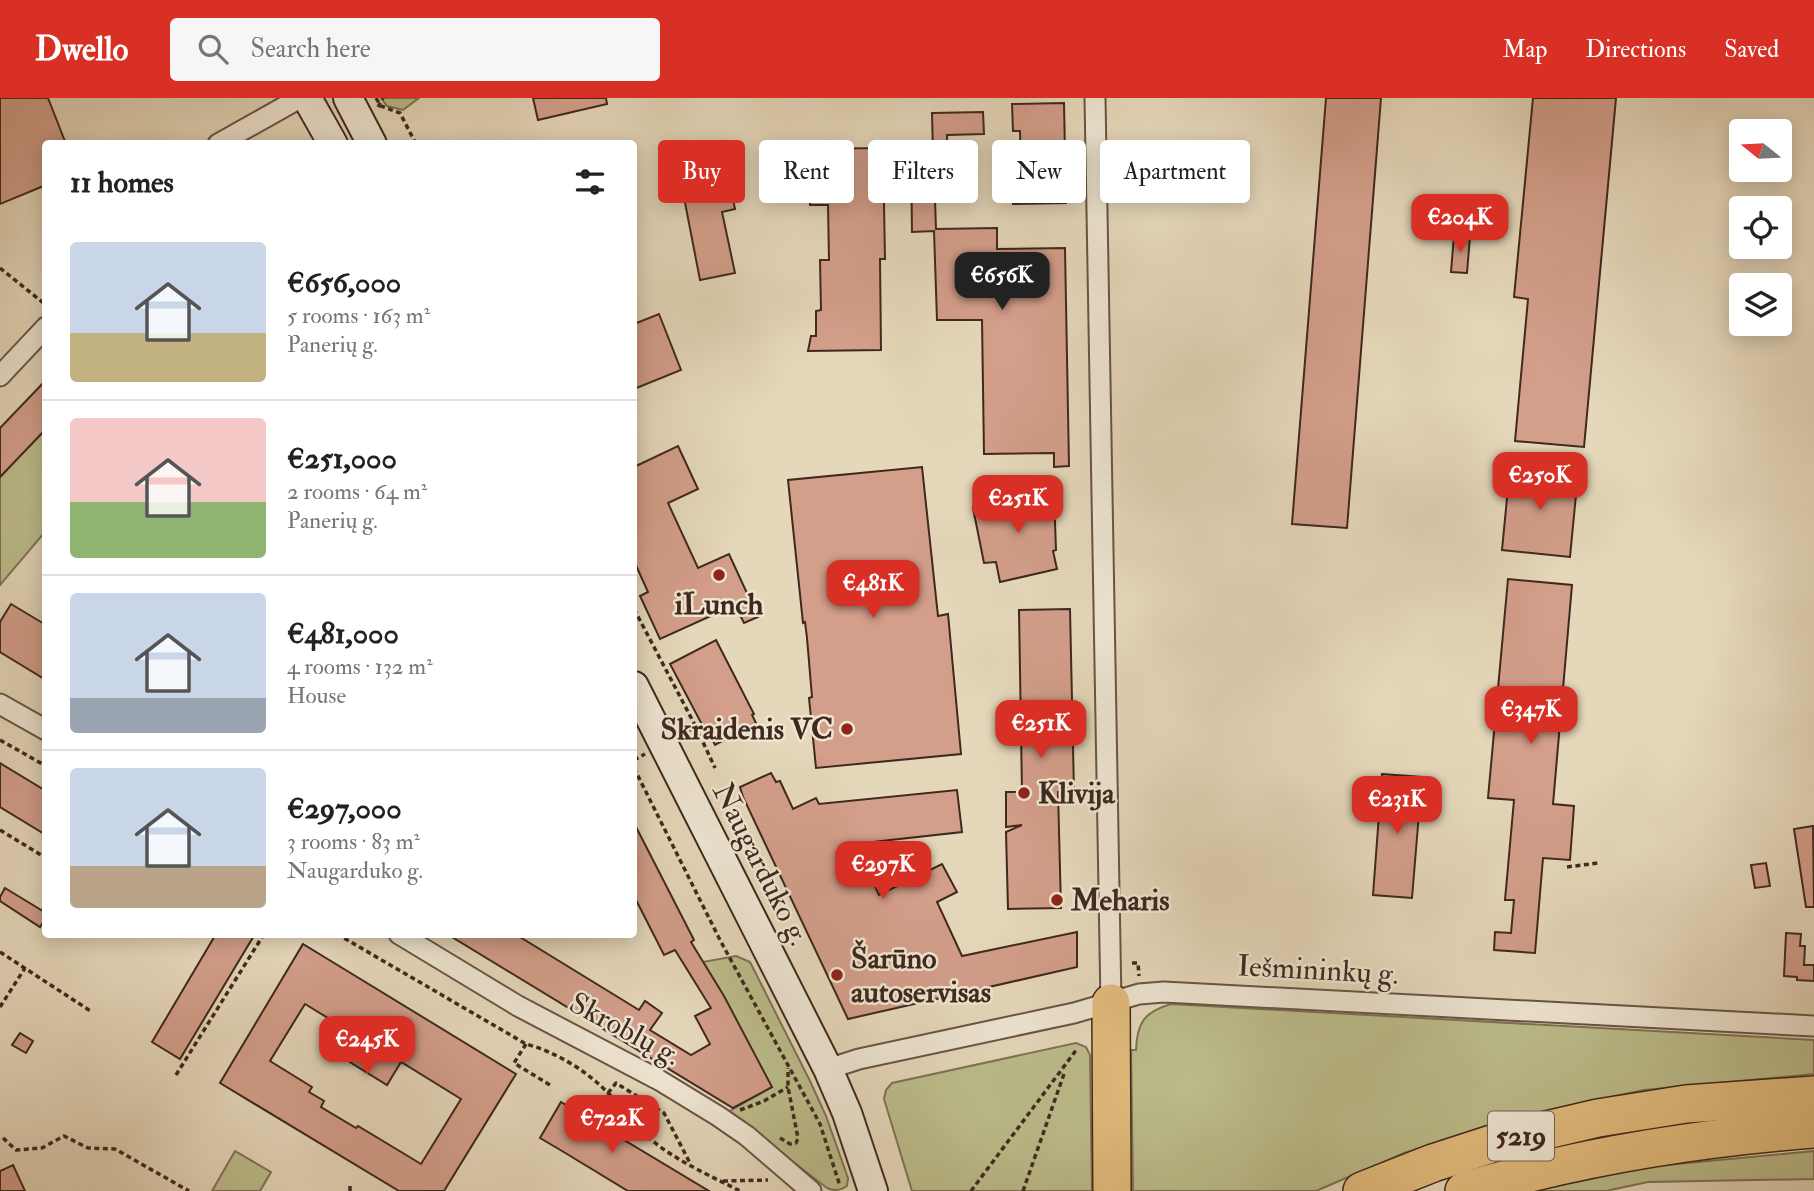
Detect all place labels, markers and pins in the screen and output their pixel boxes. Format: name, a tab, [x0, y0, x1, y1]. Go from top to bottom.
pin: €204K	[1411, 194, 1509, 254]
pin: €656K	[953, 252, 1051, 312]
pin: €250K	[1491, 452, 1589, 512]
pin: €251K	[969, 476, 1067, 535]
pin: €481K	[824, 560, 922, 620]
marker: iLunch	[711, 567, 727, 583]
place label: iLunch	[674, 586, 763, 623]
pin: €347K	[1482, 686, 1580, 746]
pin: €251K	[992, 700, 1090, 760]
place label: Skraidenis VC	[661, 711, 833, 748]
marker: Skraidenis VC	[839, 721, 855, 737]
place label: Klivija	[1038, 775, 1116, 812]
pin: €231K	[1348, 776, 1446, 836]
marker: Klivija	[1016, 785, 1032, 801]
pin: €297K	[834, 842, 932, 901]
place label: Meharis	[1070, 882, 1170, 919]
marker: Meharis	[1049, 892, 1065, 908]
place label: Šarūno autoservisas	[851, 939, 991, 1011]
marker: Šarūno autoservisas	[829, 967, 845, 983]
pin: €245K	[318, 1016, 416, 1076]
pin: €722K	[563, 1096, 661, 1155]

